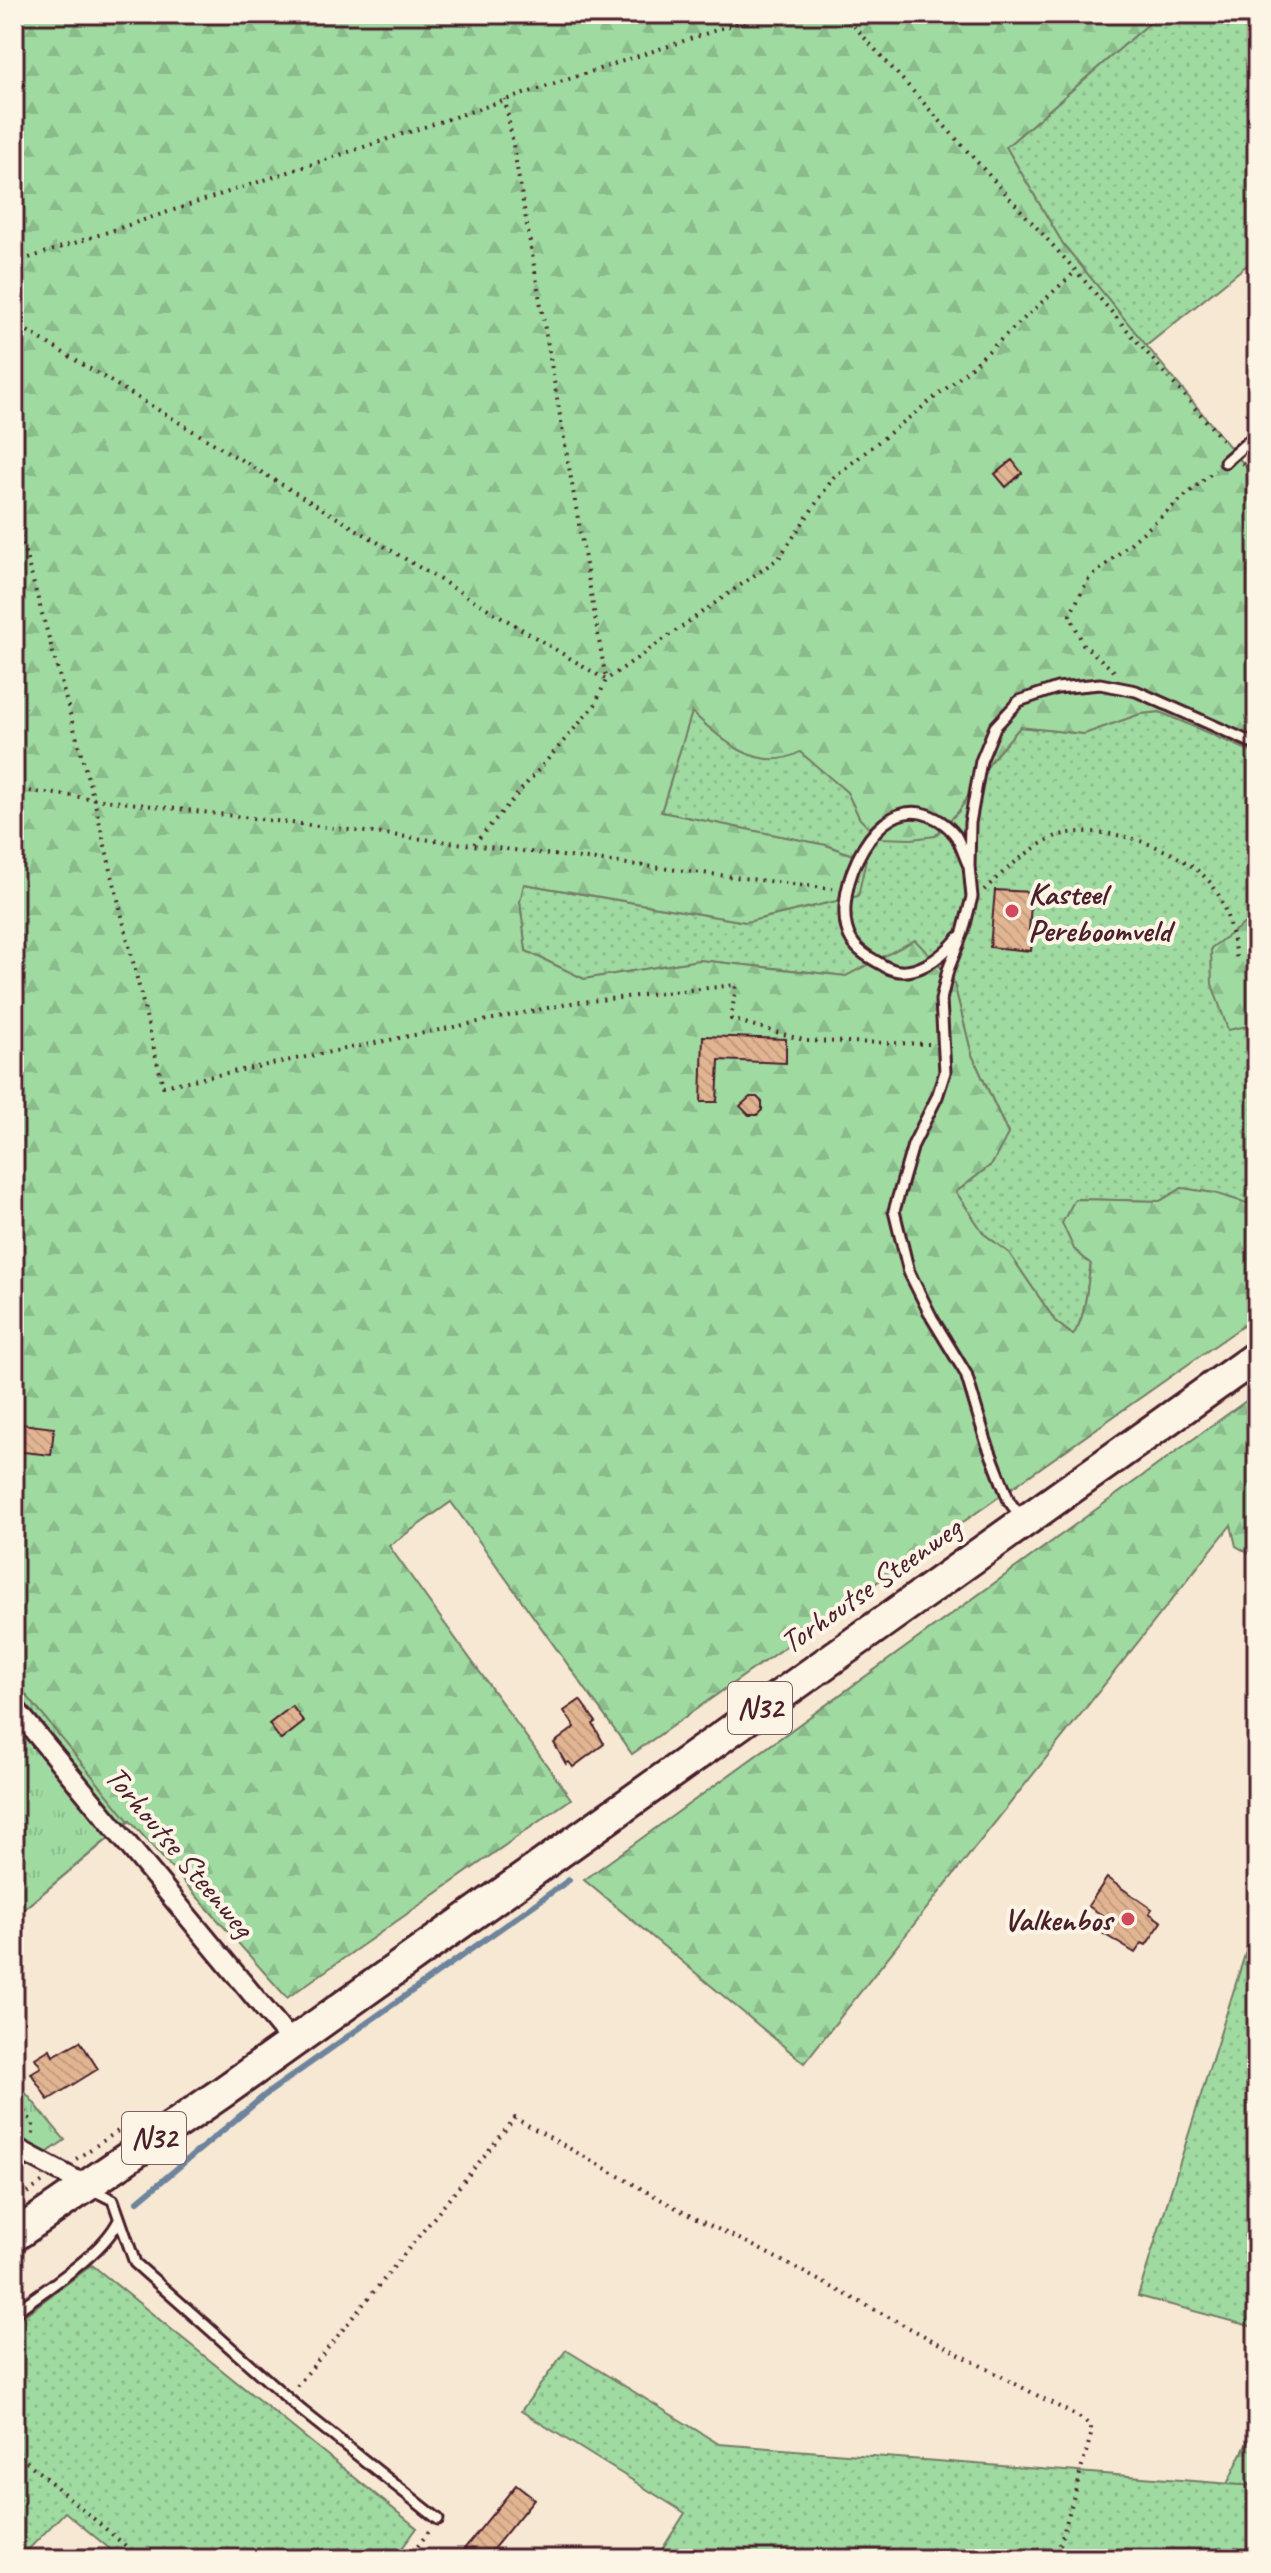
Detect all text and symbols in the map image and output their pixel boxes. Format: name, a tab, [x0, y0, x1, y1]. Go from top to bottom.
place label: Kasteel Pereboomveld	[1028, 873, 1176, 951]
marker: Kasteel Pereboomveld	[1003, 902, 1021, 920]
street label: Torhoutse Steenweg	[772, 1506, 971, 1663]
road number: N32	[728, 1682, 792, 1734]
street label: Torhoutse Steenweg	[96, 1757, 265, 1948]
place label: Valkenbos	[1004, 1899, 1116, 1940]
marker: Valkenbos	[1119, 1910, 1137, 1928]
road number: N32	[122, 2112, 186, 2164]

